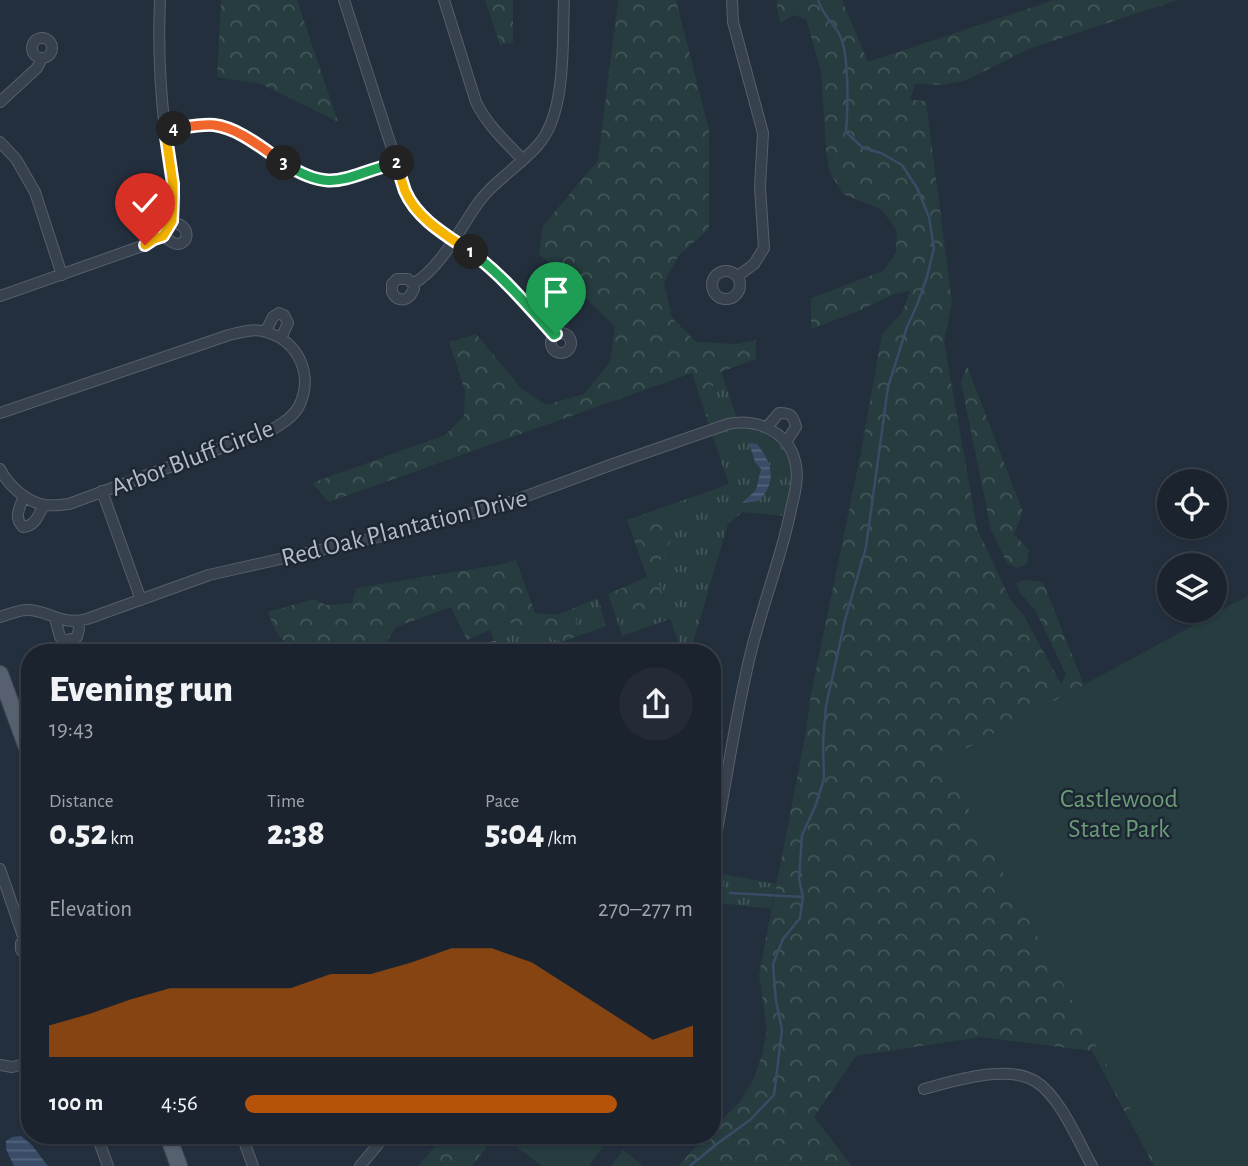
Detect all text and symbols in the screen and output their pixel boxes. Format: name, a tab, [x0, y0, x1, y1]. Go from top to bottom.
pin: 4	[156, 111, 192, 146]
text: 4	[169, 119, 178, 138]
pin: 3	[266, 146, 302, 180]
pin: 2	[380, 146, 414, 180]
text: 3	[279, 153, 288, 172]
text: 2	[392, 153, 401, 172]
pin	[115, 173, 175, 245]
icon: check	[126, 184, 164, 222]
pin: 1	[454, 234, 489, 270]
text: 1	[467, 242, 474, 261]
pin	[526, 262, 586, 334]
icon: arrive	[537, 273, 575, 311]
street label: Arbor Bluff Circle	[108, 415, 277, 501]
map controls	[1157, 469, 1227, 623]
button: locate	[1157, 469, 1227, 539]
street label: Red Oak Plantation Drive	[279, 485, 530, 571]
button: layers	[1157, 553, 1227, 623]
button: share	[619, 667, 693, 741]
text: Evening run	[49, 671, 233, 709]
text: 19:43	[49, 718, 94, 741]
park label: Castlewood State Park	[1060, 786, 1178, 842]
text: Distance	[49, 792, 113, 811]
text: Time	[267, 792, 305, 811]
text: Pace	[485, 792, 519, 811]
text: 0.52	[49, 816, 107, 851]
text: 2:38	[267, 816, 325, 851]
text: 5:04	[485, 816, 544, 851]
text: km	[107, 829, 134, 848]
text: /km	[544, 829, 577, 848]
text: Elevation	[49, 898, 132, 921]
text: 270–277 m	[598, 898, 693, 921]
text: 100 m	[49, 1092, 103, 1115]
text: 4:56	[161, 1092, 198, 1115]

